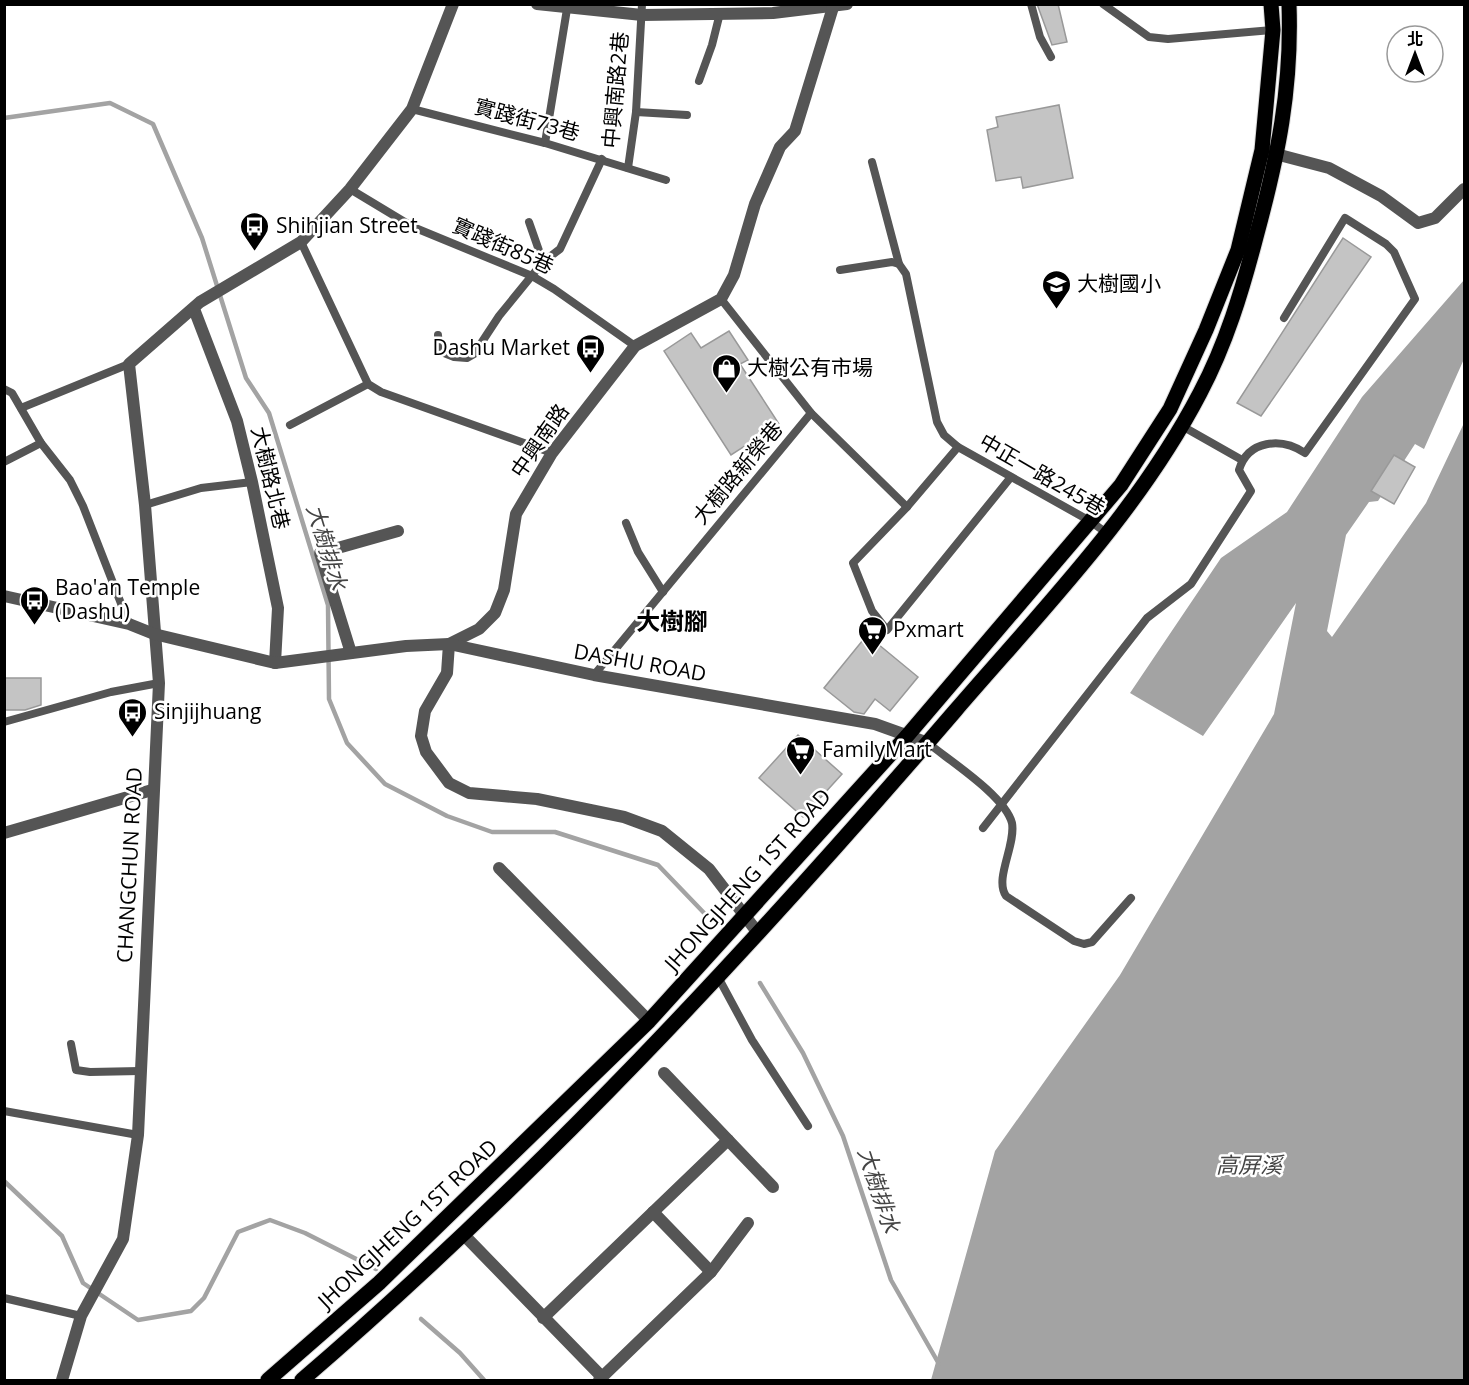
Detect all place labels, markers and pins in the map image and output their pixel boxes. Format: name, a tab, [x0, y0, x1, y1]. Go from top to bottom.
bus stop icon: Shihjian Street	[239, 210, 271, 252]
place label: Shihjian Street	[276, 211, 418, 239]
school or university icon: 大樹國小	[1040, 268, 1072, 310]
place label: 大樹國小	[1077, 269, 1161, 297]
bus stop icon: Dashu Market	[575, 332, 607, 374]
place label: Dashu Market	[432, 333, 570, 361]
shop icon: 大樹公有市場	[710, 352, 742, 394]
place label: 大樹公有市場	[747, 353, 873, 381]
place label: Bao'an Temple (Dashu)	[55, 573, 200, 625]
bus stop icon: Bao'an Temple (Dashu)	[18, 584, 50, 626]
supermarket icon: Pxmart	[856, 614, 888, 656]
place label: Pxmart	[893, 615, 964, 643]
bus stop icon: Sinjijhuang	[117, 696, 149, 738]
place label: Sinjijhuang	[154, 697, 261, 725]
supermarket icon: FamilyMart	[785, 734, 817, 776]
place label: FamilyMart	[822, 735, 932, 763]

